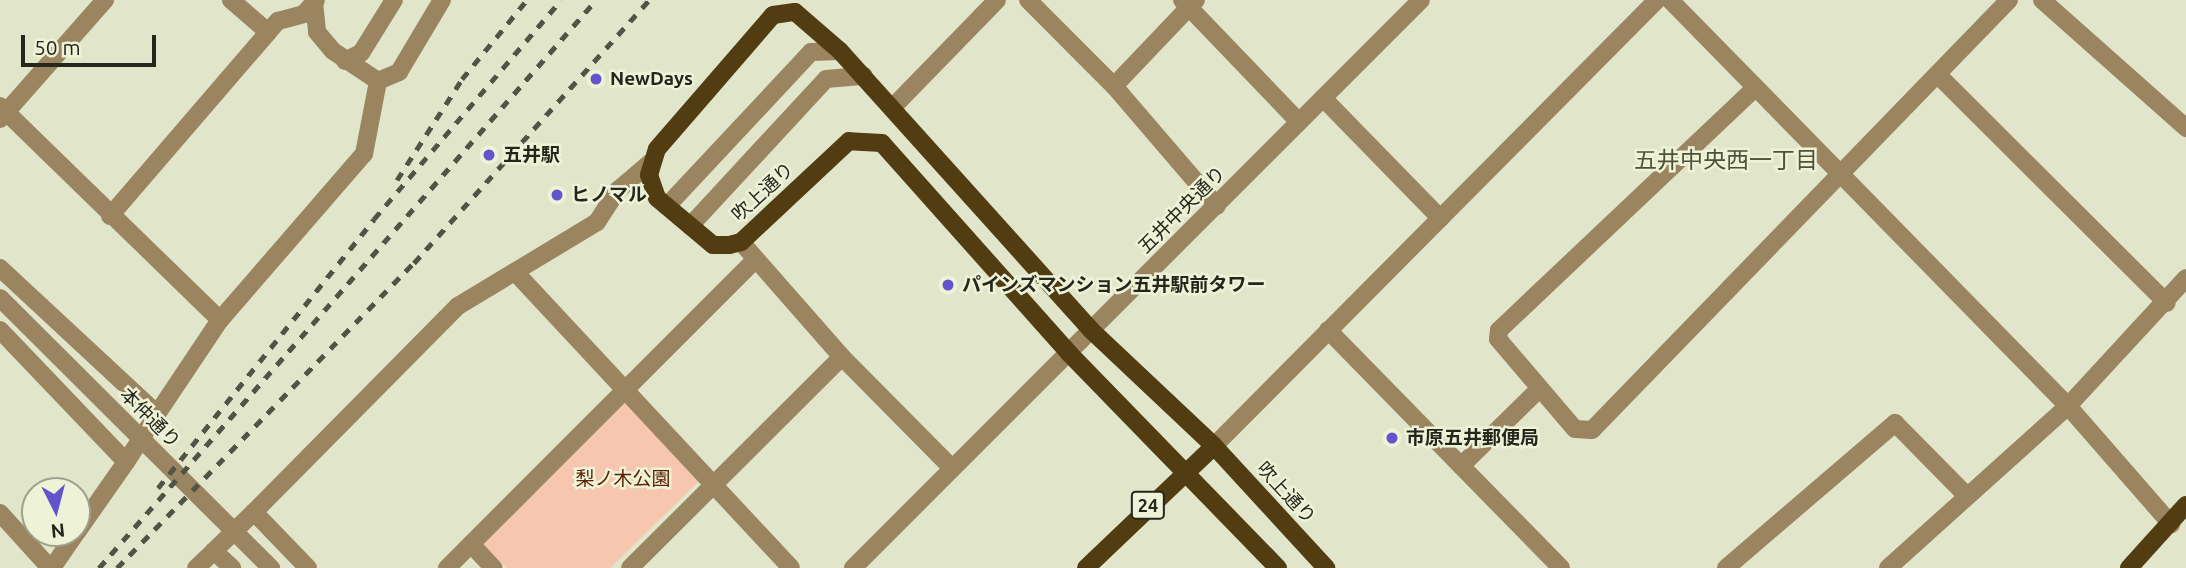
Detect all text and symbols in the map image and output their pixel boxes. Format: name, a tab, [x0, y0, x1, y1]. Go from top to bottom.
scale bar	[24, 21, 159, 65]
text: 50 m	[34, 35, 81, 59]
place label: NewDays	[610, 68, 693, 90]
marker: NewDays	[588, 71, 604, 87]
place label: 五井駅	[503, 144, 560, 166]
district label: 五井中央西一丁目	[1634, 146, 1818, 174]
marker: 五井駅	[481, 147, 497, 163]
street label: 吹上通り	[727, 158, 799, 226]
street label: 五井中央通り	[1134, 162, 1230, 258]
place label: ヒノマル	[571, 184, 647, 206]
marker: ヒノマル	[549, 187, 565, 203]
place label: パインズマンション五井駅前タワー	[962, 274, 1266, 296]
marker: パインズマンション五井駅前タワー	[940, 277, 956, 293]
street label: 本仲通り	[115, 383, 185, 453]
place label: 市原五井郵便局	[1406, 427, 1539, 449]
marker: 市原五井郵便局	[1384, 430, 1400, 446]
street label: 吹上通り	[1252, 457, 1320, 529]
park label: 梨ノ木公園	[576, 468, 670, 490]
north arrow	[21, 477, 91, 547]
road number: 24	[1130, 490, 1166, 520]
text: N	[50, 519, 66, 543]

